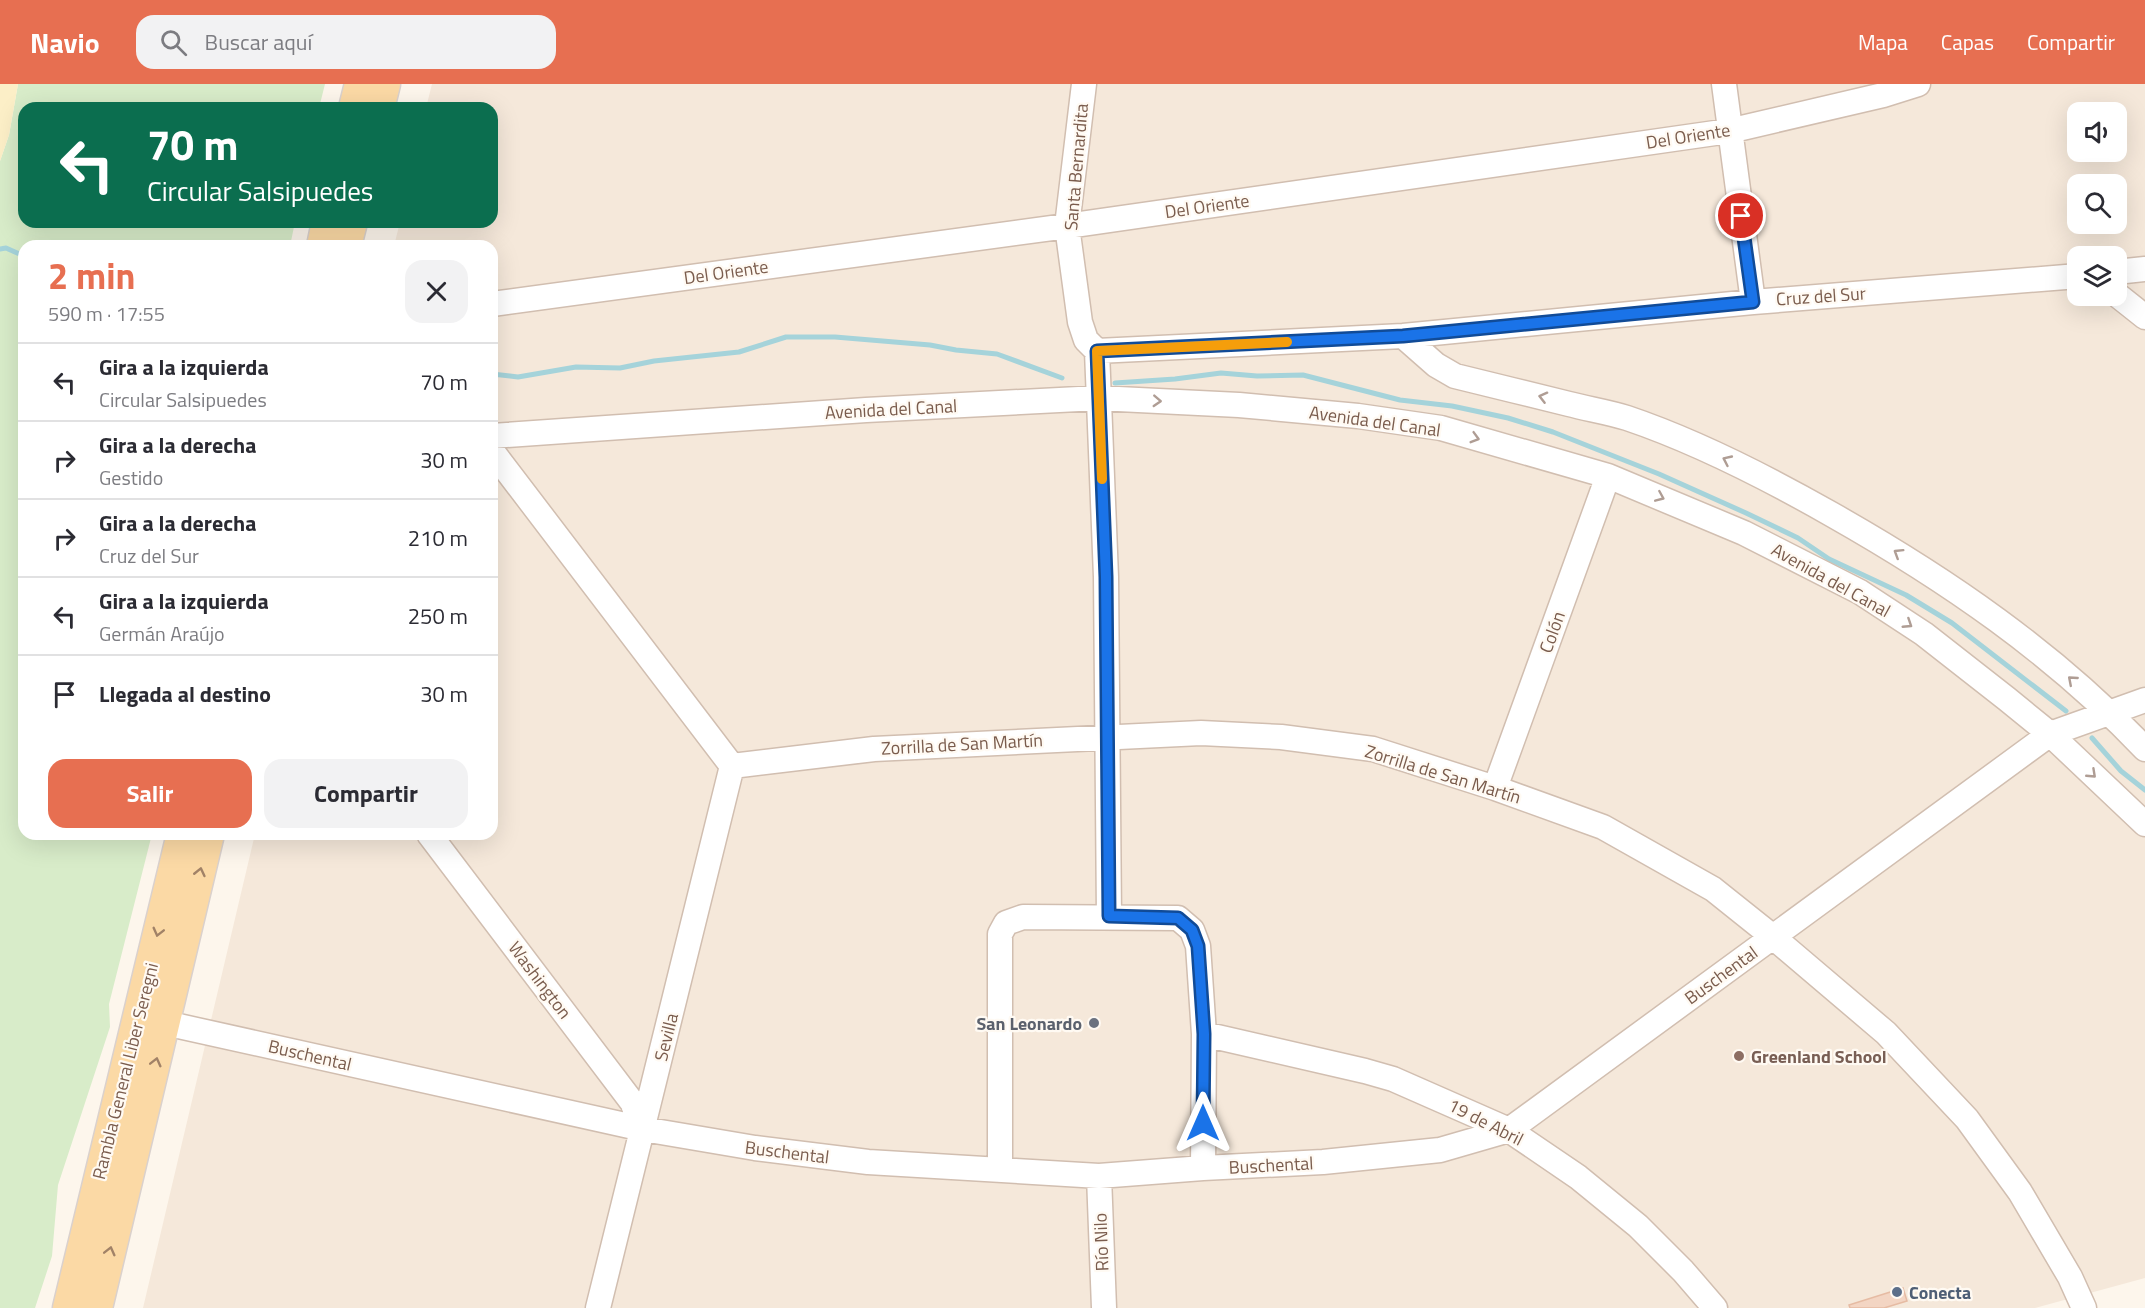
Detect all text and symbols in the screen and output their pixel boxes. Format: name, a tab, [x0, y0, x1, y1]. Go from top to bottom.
search box	[136, 15, 556, 69]
text: Navio	[30, 21, 100, 64]
text: Buscar aquí	[205, 25, 312, 59]
icon: search	[157, 26, 190, 59]
text: Mapa	[1858, 26, 1908, 58]
text: Capas	[1941, 26, 1994, 58]
text: Compartir	[2027, 26, 2115, 58]
street label: Santa Bernardita	[1057, 102, 1095, 232]
map controls	[2067, 102, 2127, 306]
button: sound	[2067, 102, 2127, 162]
text: 70 m	[147, 112, 239, 176]
street label: Del Oriente	[1644, 116, 1732, 156]
icon: left	[48, 126, 126, 204]
text: Circular Salsipuedes	[147, 170, 373, 211]
button: search	[2067, 174, 2127, 234]
street label: Del Oriente	[1163, 187, 1251, 225]
pin	[1715, 190, 1766, 241]
icon: arrive	[1724, 199, 1757, 232]
button: layers	[2067, 246, 2127, 306]
text: 2 min	[48, 248, 135, 303]
street label: Del Oriente	[682, 253, 770, 291]
button: close	[405, 260, 468, 323]
street label: Cruz del Sur	[1775, 279, 1867, 313]
text: 590 m · 17:55	[48, 298, 165, 329]
text: Gira a la izquierda	[99, 350, 269, 384]
text: 70 m	[420, 365, 468, 399]
icon: left	[48, 366, 81, 399]
text: Circular Salsipuedes	[99, 384, 267, 415]
street label: Avenida del Canal	[824, 392, 958, 426]
one-way arrow	[1538, 392, 1548, 405]
one-way arrow	[1152, 394, 1161, 407]
street label: Avenida del Canal	[1308, 398, 1442, 444]
text: Gira a la derecha	[99, 428, 256, 462]
one-way arrow	[1469, 431, 1480, 443]
text: 30 m	[420, 443, 468, 477]
icon: right	[48, 444, 81, 477]
one-way arrow	[1723, 455, 1734, 467]
text: Gestido	[99, 462, 163, 493]
one-way arrow	[1654, 490, 1665, 502]
text: Gira a la derecha	[99, 506, 256, 540]
text: 210 m	[408, 521, 468, 555]
icon: right	[48, 522, 81, 555]
street label: Avenida del Canal	[1767, 536, 1895, 624]
text: Cruz del Sur	[99, 540, 199, 571]
one-way arrow	[1894, 549, 1905, 560]
text: Gira a la izquierda	[99, 584, 269, 618]
text: 250 m	[408, 599, 468, 633]
icon: left	[48, 600, 81, 633]
street label: Colón	[1532, 607, 1572, 657]
one-way arrow	[1901, 617, 1912, 628]
text: Germán Araújo	[99, 618, 225, 649]
one-way arrow	[2068, 676, 2079, 687]
text: Llegada al destino	[99, 677, 271, 711]
text: 30 m	[420, 677, 468, 711]
icon: arrive	[48, 678, 81, 711]
street label: Zorrilla de San Martín	[880, 726, 1044, 762]
street label: Zorrilla de San Martín	[1362, 737, 1524, 811]
button: Salir	[48, 759, 252, 828]
button: Compartir	[264, 759, 468, 828]
one-way arrow	[2086, 767, 2096, 778]
one-way arrow	[193, 867, 206, 877]
one-way arrow	[153, 926, 166, 936]
street label: Washington	[502, 936, 578, 1024]
street label: Buschental	[1679, 939, 1763, 1011]
street label: Rambla General Liber Seregni	[85, 960, 165, 1182]
street label: Sevilla	[647, 1010, 685, 1064]
place label: San Leonardo	[977, 1010, 1082, 1037]
marker: San Leonardo	[1087, 1016, 1101, 1030]
street label: Buschental	[266, 1032, 354, 1078]
place label: Greenland School	[1751, 1043, 1887, 1070]
marker: Greenland School	[1732, 1049, 1746, 1063]
one-way arrow	[148, 1057, 161, 1067]
position arrow	[1171, 1091, 1235, 1155]
street label: 19 de Abril	[1444, 1092, 1528, 1152]
street label: Buschental	[743, 1133, 831, 1171]
street label: Buschental	[1228, 1149, 1314, 1181]
street label: Río Nilo	[1086, 1212, 1116, 1272]
one-way arrow	[103, 1246, 116, 1256]
place label: Conecta	[1909, 1279, 1971, 1306]
marker: Conecta	[1890, 1285, 1904, 1299]

